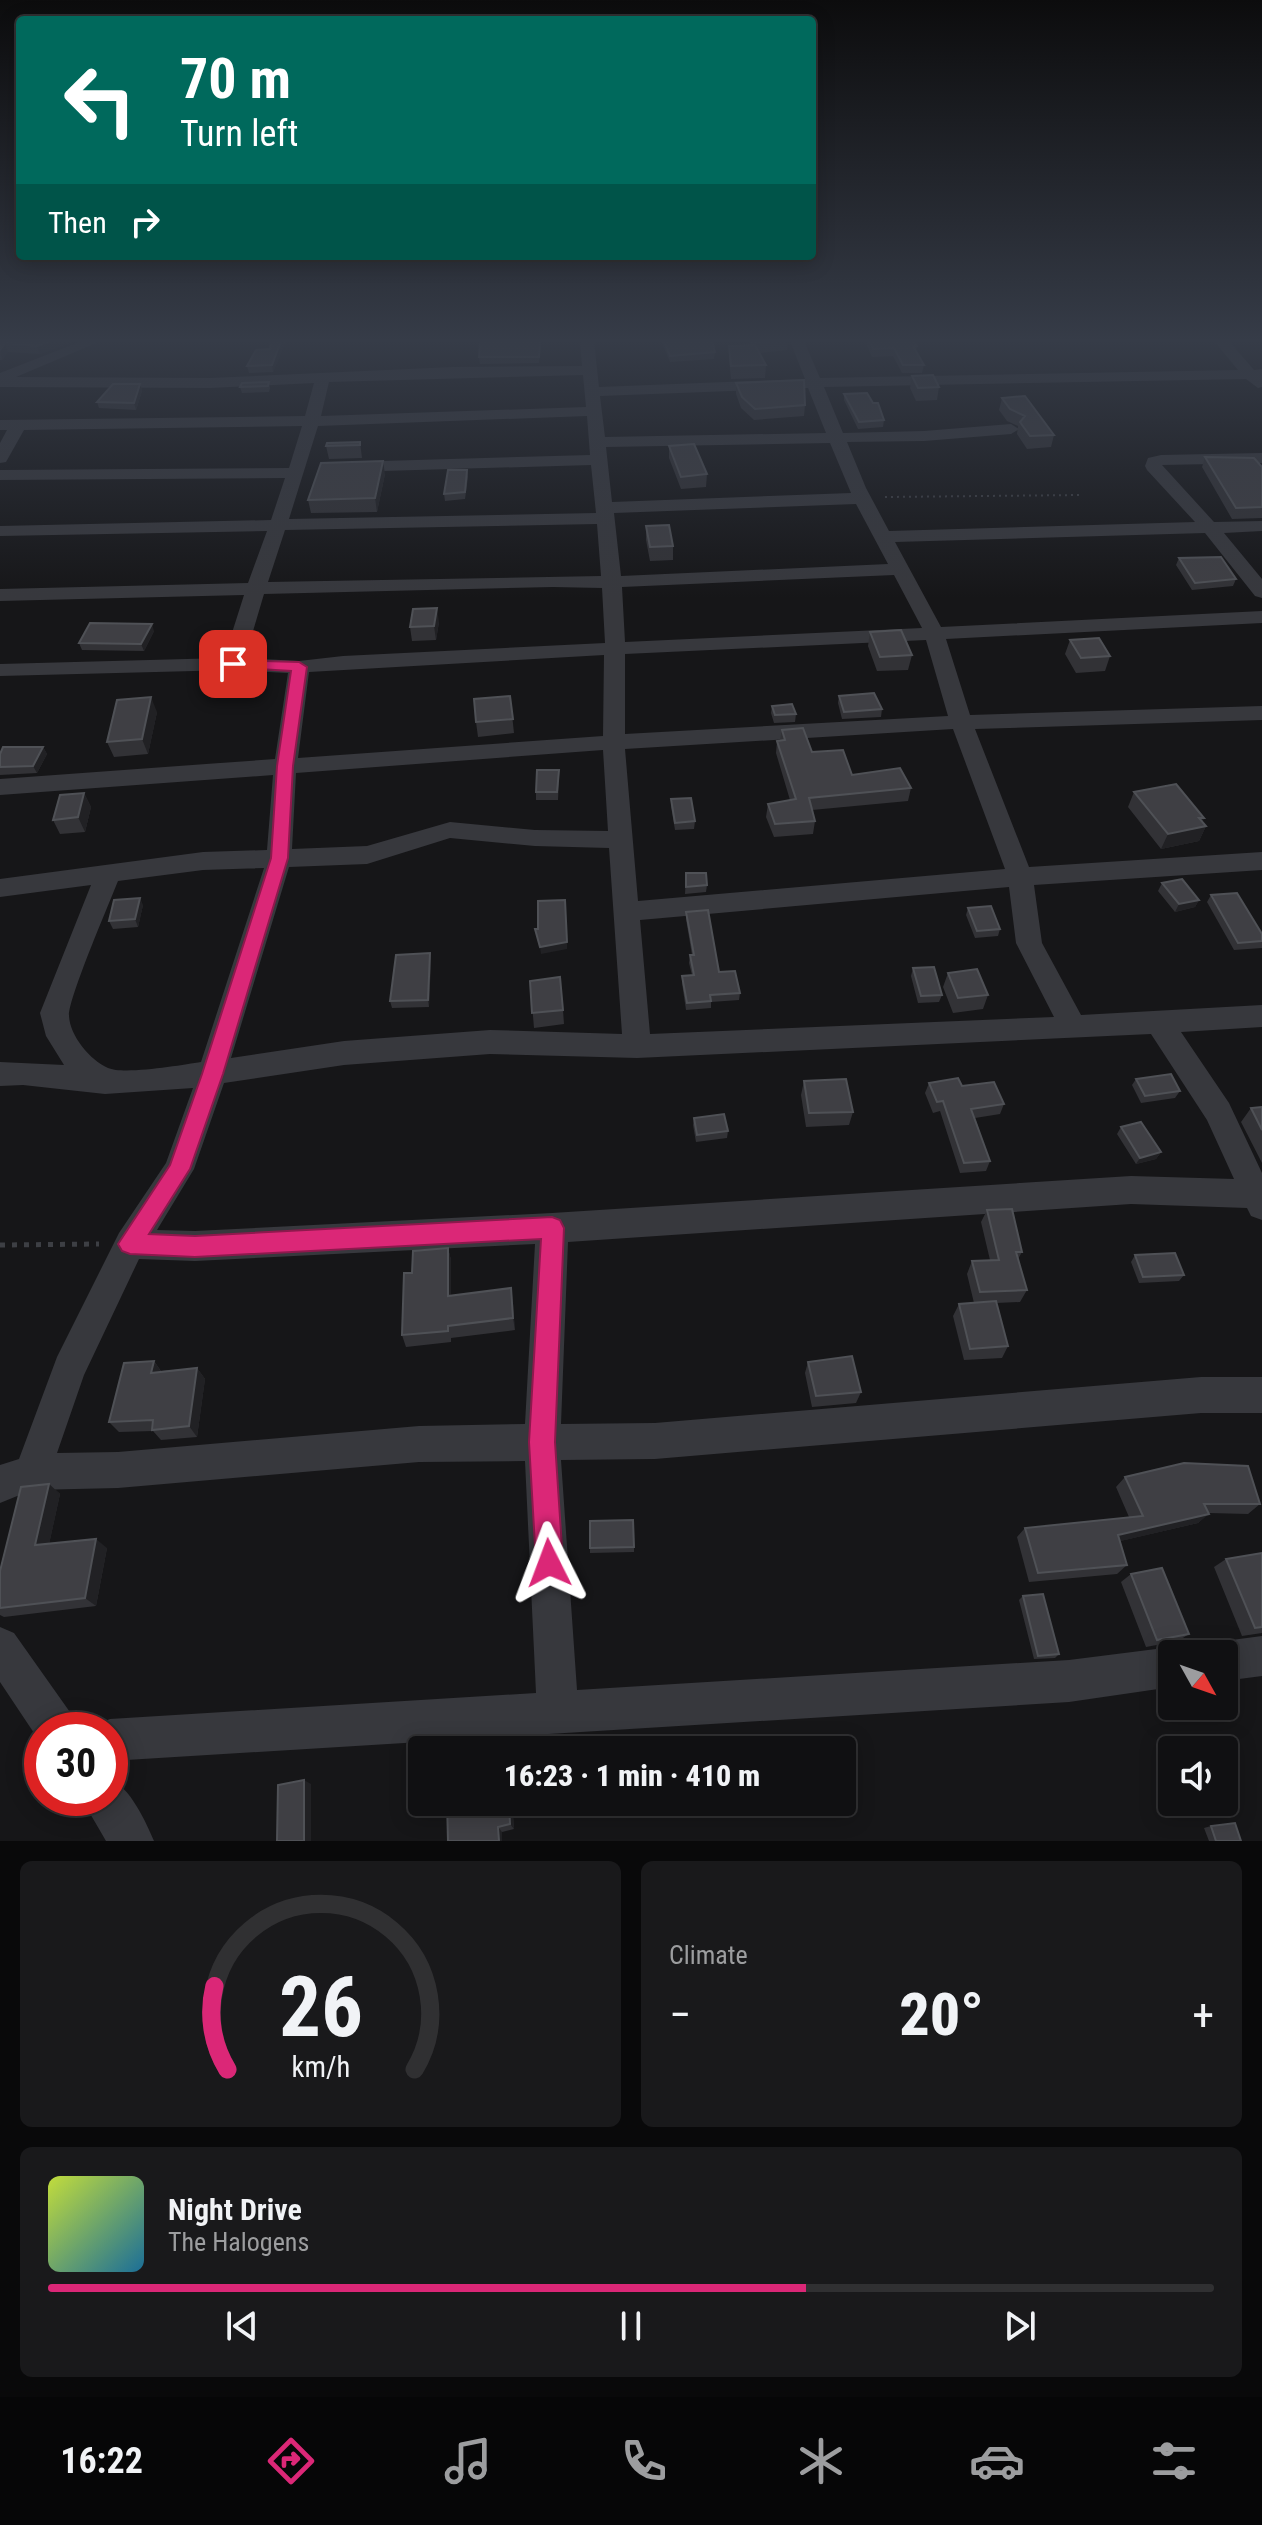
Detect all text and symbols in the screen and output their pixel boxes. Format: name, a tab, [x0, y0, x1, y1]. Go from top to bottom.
text: 70 m	[180, 46, 291, 112]
icon: left	[48, 48, 152, 152]
text: Turn left	[180, 113, 298, 155]
icon: right	[123, 200, 167, 244]
text: Then	[48, 205, 107, 240]
pin	[199, 630, 267, 698]
icon: arrive	[211, 642, 255, 686]
position arrow	[507, 1521, 591, 1605]
north arrow	[1158, 1640, 1238, 1720]
map controls	[1158, 1640, 1238, 1816]
speed limit sign: 30	[24, 1712, 128, 1816]
button: sound	[1158, 1736, 1238, 1816]
text: 16:23 · 1 min · 410 m	[504, 1758, 760, 1793]
text: Climate	[669, 1940, 748, 1970]
text: 26	[278, 1959, 363, 2056]
text: 20°	[899, 1979, 984, 2050]
text: −	[669, 1989, 691, 2041]
text: +	[1192, 1989, 1214, 2041]
text: km/h	[291, 2050, 350, 2084]
text: Night Drive	[168, 2192, 302, 2227]
text: The Halogens	[168, 2227, 309, 2257]
icon: previous	[220, 2304, 264, 2348]
icon: pause	[609, 2304, 653, 2348]
icon: next	[998, 2304, 1042, 2348]
icon: directions	[263, 2433, 319, 2489]
icon: music	[440, 2433, 496, 2489]
icon: phone	[616, 2433, 672, 2489]
icon: climate	[793, 2433, 849, 2489]
icon: car	[969, 2433, 1025, 2489]
icon: filters	[1146, 2433, 1202, 2489]
text: 16:22	[60, 2440, 143, 2482]

